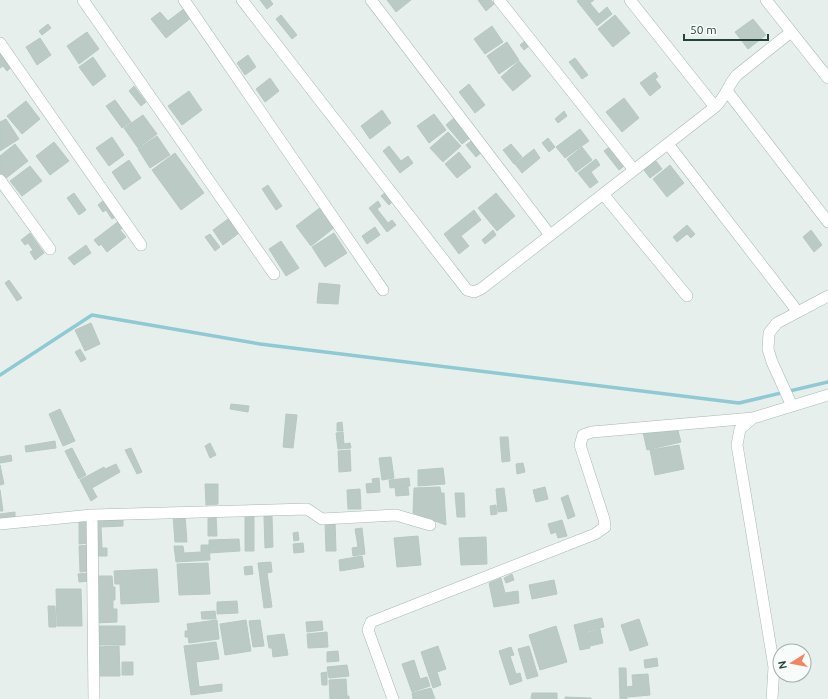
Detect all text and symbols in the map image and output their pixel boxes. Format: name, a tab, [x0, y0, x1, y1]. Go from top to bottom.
scale bar	[684, 16, 768, 42]
text: 50 m	[690, 23, 717, 36]
north arrow	[772, 643, 812, 683]
text: N	[776, 660, 789, 670]

